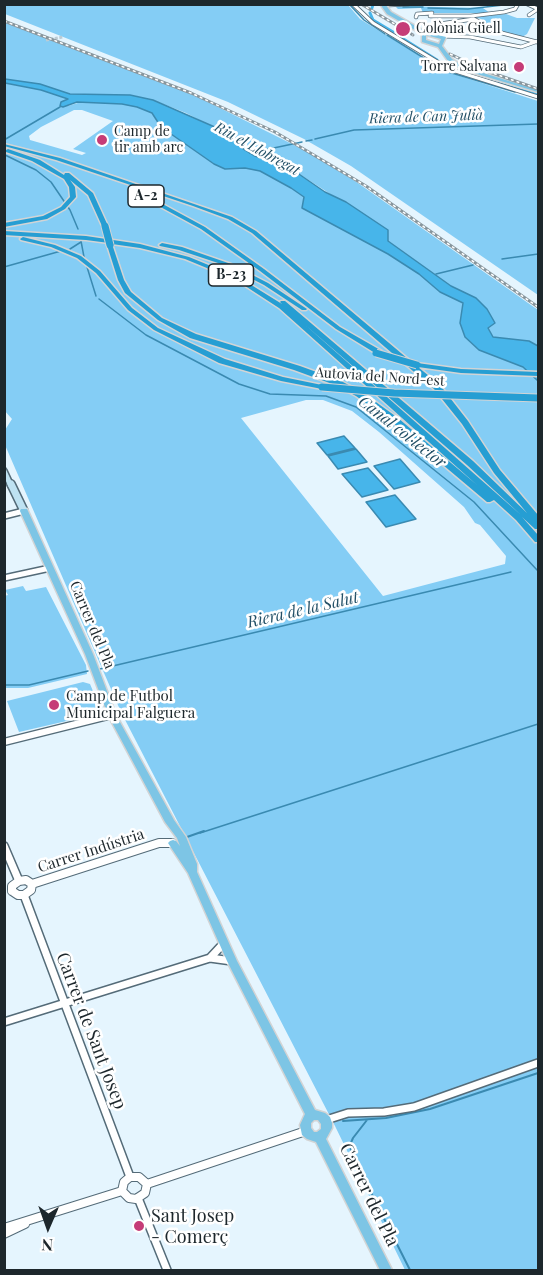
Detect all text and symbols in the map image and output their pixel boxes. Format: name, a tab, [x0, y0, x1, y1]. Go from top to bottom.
marker: Colònia Güell	[394, 20, 412, 38]
place label: Colònia Güell	[416, 21, 501, 37]
place label: Torre Salvana	[421, 59, 507, 75]
marker: Torre Salvana	[512, 60, 526, 74]
water label: Riera de Can Julià	[369, 107, 483, 127]
water label: Riu el Llobregat	[212, 119, 302, 179]
place label: Camp de tir amb arc	[114, 124, 183, 156]
marker: Camp de tir amb arc	[95, 133, 109, 147]
road number: A-2	[128, 185, 164, 207]
road number: B-23	[208, 264, 254, 286]
street label: Autovia del Nord-est	[315, 364, 445, 390]
water label: Canal col·lector	[354, 392, 450, 472]
street label: Carrer del Pla	[65, 578, 119, 672]
water label: Riera de la Salut	[245, 588, 361, 632]
place label: Camp de Futbol Municipal Falguera	[66, 687, 195, 722]
marker: Camp de Futbol Municipal Falguera	[47, 698, 61, 712]
street label: Carrer Indústria	[35, 825, 147, 877]
street label: Carrer de Sant Josep	[51, 950, 131, 1112]
street label: Carrer del Pla	[335, 1140, 403, 1250]
north arrow	[18, 1197, 78, 1257]
place label: Sant Josep - Comerç	[151, 1205, 234, 1248]
marker: Sant Josep - Comerç	[132, 1219, 146, 1233]
text: N	[41, 1235, 53, 1256]

